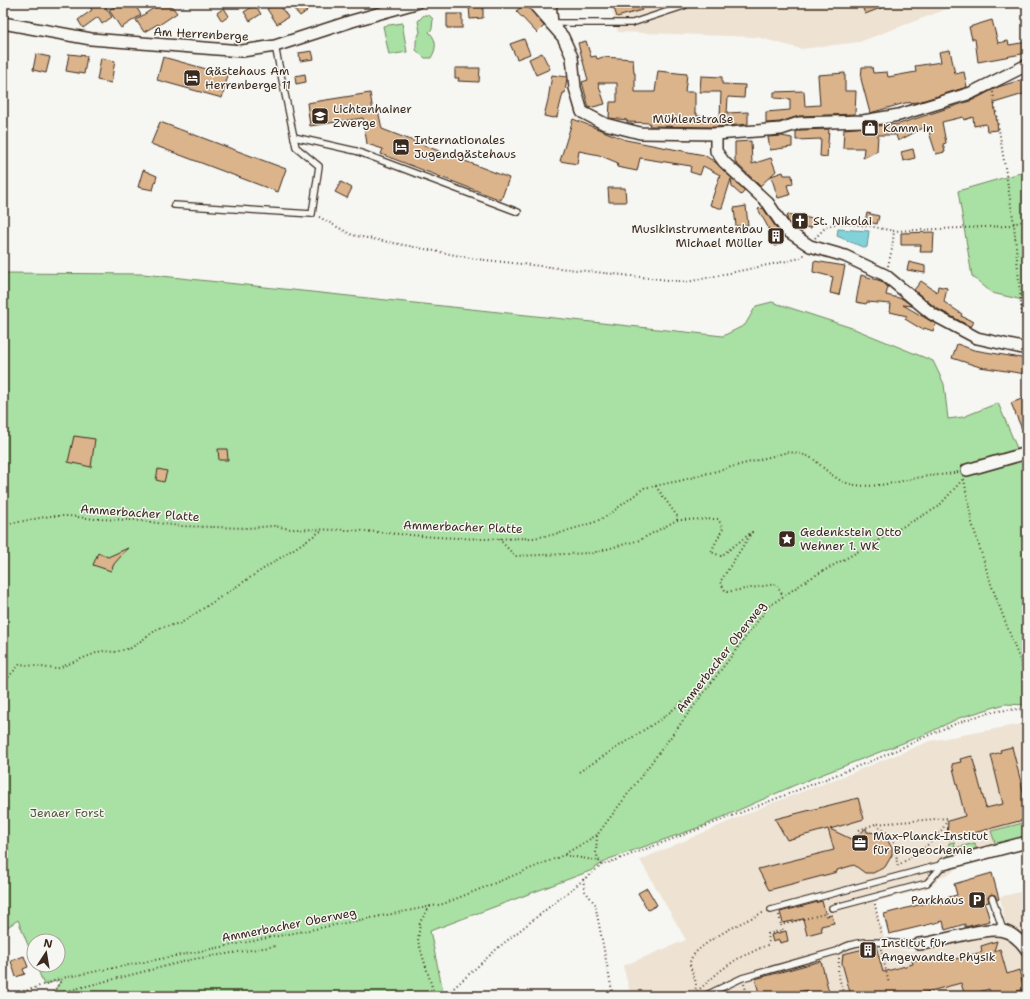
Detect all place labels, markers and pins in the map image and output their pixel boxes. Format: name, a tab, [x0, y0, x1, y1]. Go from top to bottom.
place label: Gästehaus Am Herrenberge 11	[205, 63, 291, 93]
hotel icon: Gästehaus Am Herrenberge 11	[182, 68, 202, 88]
place label: Lichtenhainer Zwerge	[333, 101, 412, 131]
school or university icon: Lichtenhainer Zwerge	[310, 106, 330, 126]
shop icon: Kamm in	[860, 118, 880, 138]
place label: Kamm in	[883, 120, 933, 136]
place label: Internationales Jugendgästehaus	[414, 132, 516, 162]
hotel icon: Internationales Jugendgästehaus	[391, 137, 411, 157]
church icon: St. Nikolai	[790, 211, 810, 231]
place label: St. Nikolai	[813, 213, 872, 229]
place label: Musikinstrumentenbau Michael Müller	[631, 221, 763, 251]
building icon: Musikinstrumentenbau Michael Müller	[766, 226, 786, 246]
place label: Gedenkstein Otto Wehner 1. WK	[800, 524, 902, 554]
place icon: Gedenkstein Otto Wehner 1. WK	[777, 529, 797, 549]
place label: Max-Planck-Institut für Biogeochemie	[873, 828, 988, 858]
office icon: Max-Planck-Institut für Biogeochemie	[850, 833, 870, 853]
parking icon: Parkhaus	[967, 890, 987, 910]
place label: Parkhaus	[911, 892, 964, 908]
place label: Institut für Angewandte Physik	[881, 935, 996, 965]
building icon: Institut für Angewandte Physik	[858, 940, 878, 960]

